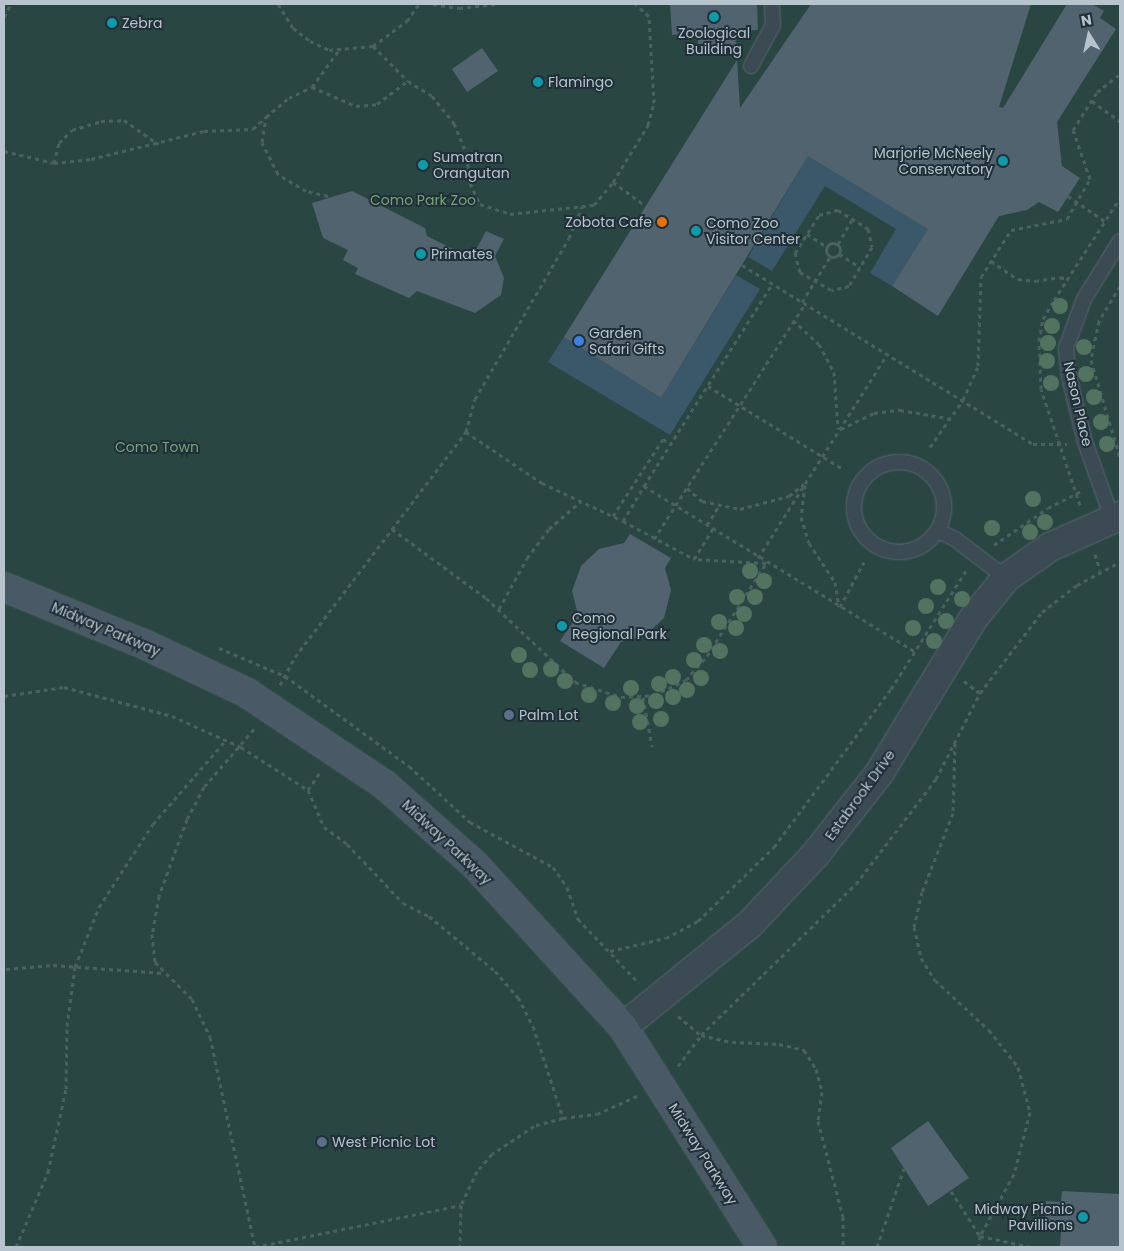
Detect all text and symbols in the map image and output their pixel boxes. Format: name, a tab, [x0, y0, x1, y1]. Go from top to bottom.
text: N	[1079, 9, 1093, 31]
north arrow	[1064, 10, 1114, 60]
marker: Zoological Building	[708, 11, 720, 23]
place label: Zebra	[122, 15, 162, 31]
marker: Zebra	[106, 17, 118, 29]
place label: Zoological Building	[678, 25, 750, 58]
place label: Flamingo	[548, 74, 613, 90]
marker: Flamingo	[532, 76, 544, 88]
place label: Marjorie McNeely Conservatory	[874, 145, 993, 178]
place label: Sumatran Orangutan	[433, 149, 510, 182]
marker: Marjorie McNeely Conservatory	[997, 155, 1009, 167]
marker: Sumatran Orangutan	[417, 159, 429, 171]
park label: Como Park Zoo	[370, 192, 476, 208]
place label: Zobota Cafe	[565, 214, 652, 230]
place label: Como Zoo Visitor Center	[706, 215, 800, 248]
marker: Zobota Cafe	[656, 216, 668, 228]
marker: Como Zoo Visitor Center	[690, 225, 702, 237]
place label: Primates	[431, 246, 493, 262]
marker: Primates	[415, 248, 427, 260]
place label: Garden Safari Gifts	[589, 325, 665, 358]
marker: Garden Safari Gifts	[573, 335, 585, 347]
street label: Nason Place	[1060, 360, 1096, 448]
park label: Como Town	[115, 439, 199, 455]
street label: Midway Parkway	[49, 599, 163, 659]
place label: Como Regional Park	[572, 610, 667, 642]
marker: Como Regional Park	[556, 620, 568, 632]
place label: Palm Lot	[519, 707, 578, 723]
marker: Palm Lot	[503, 709, 515, 721]
street label: Estabrook Drive	[822, 746, 898, 844]
street label: Midway Parkway	[399, 796, 495, 888]
street label: Midway Parkway	[665, 1100, 741, 1208]
place label: West Picnic Lot	[332, 1134, 435, 1150]
marker: West Picnic Lot	[316, 1136, 328, 1148]
place label: Midway Picnic Pavillions	[975, 1201, 1073, 1234]
marker: Midway Picnic Pavillions	[1077, 1211, 1089, 1223]

